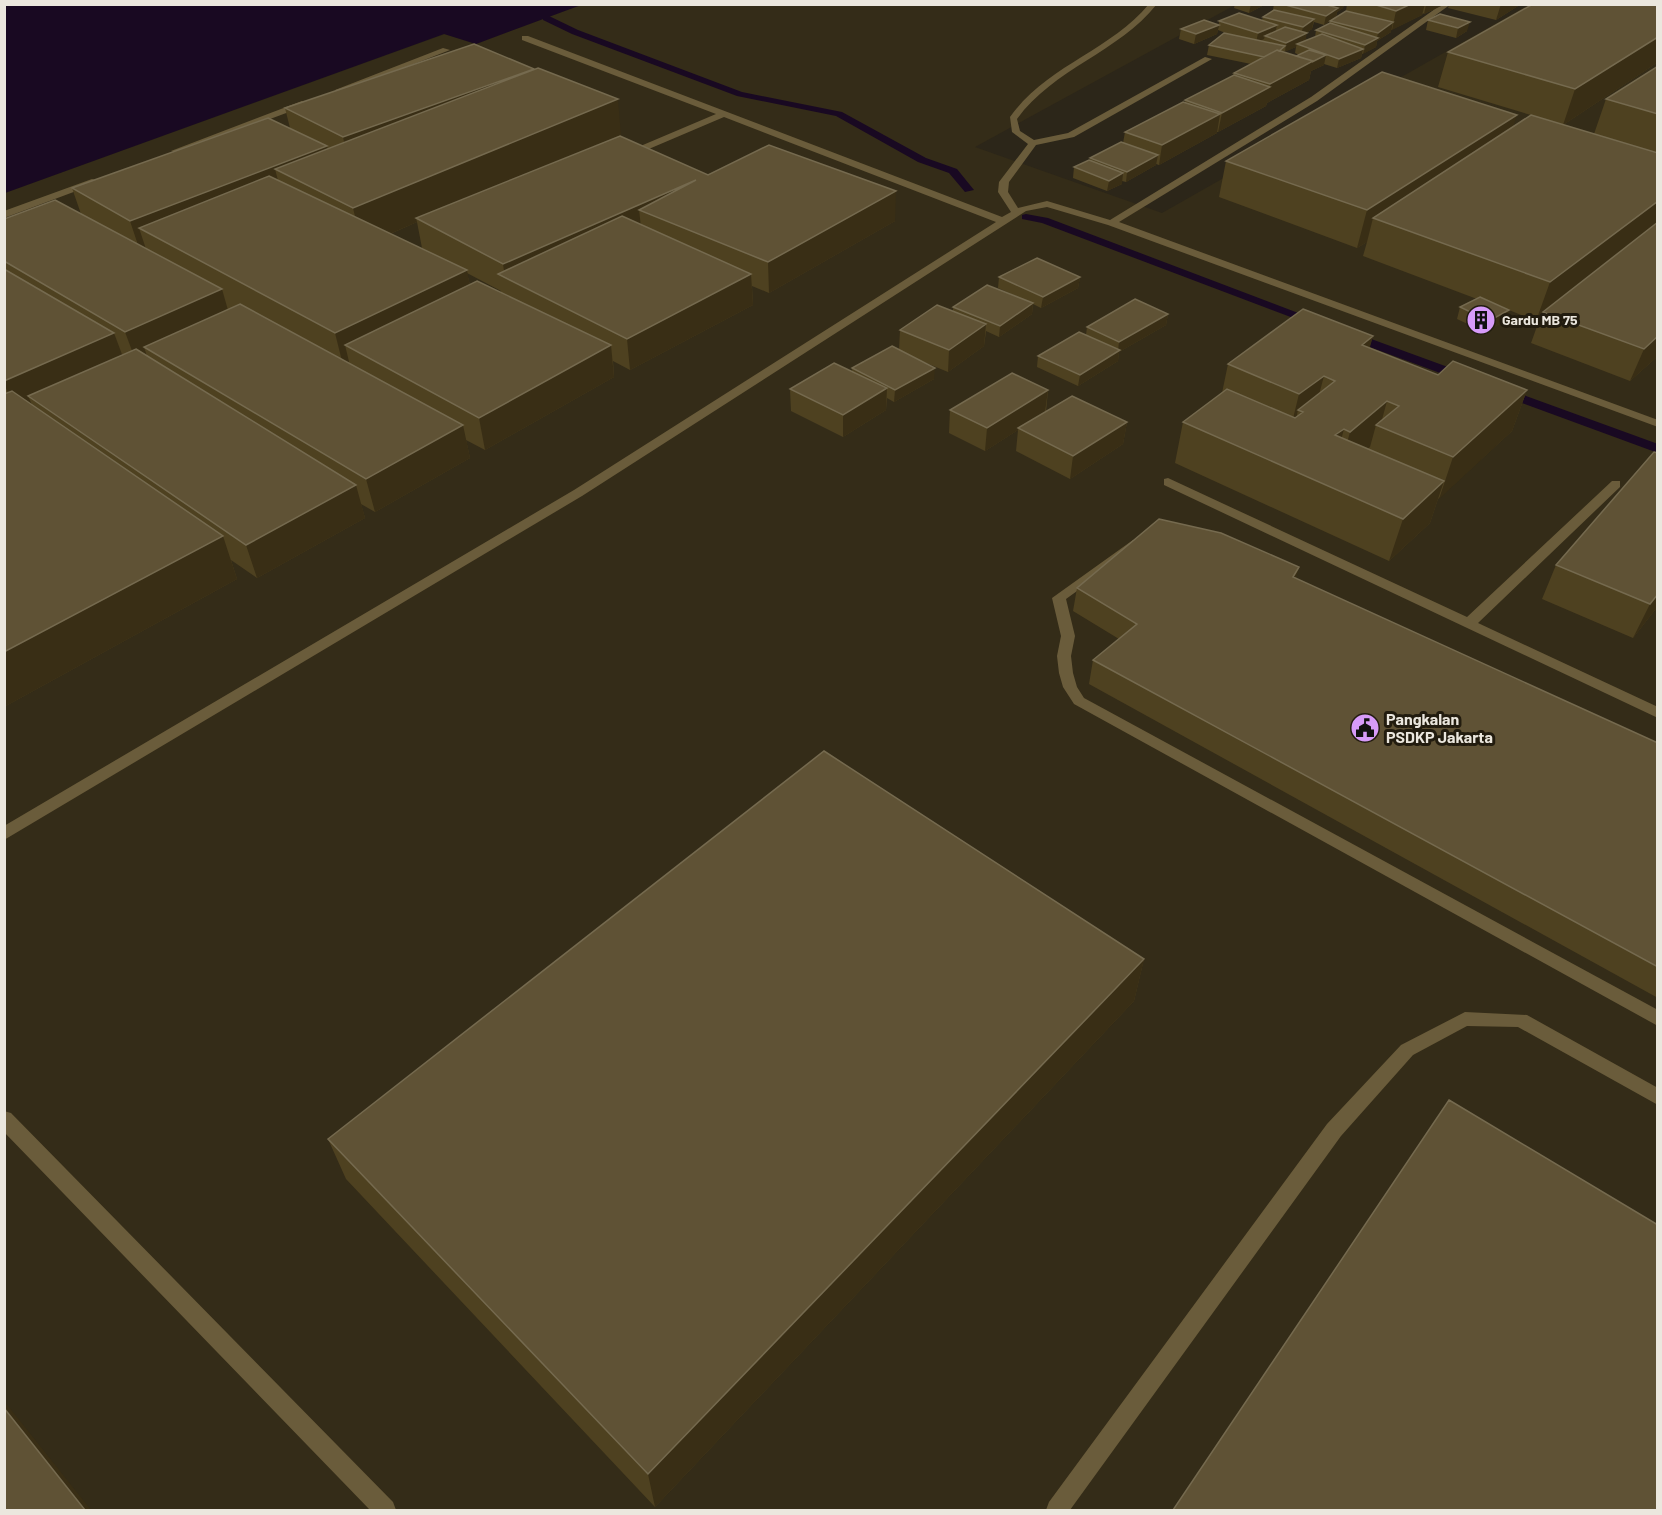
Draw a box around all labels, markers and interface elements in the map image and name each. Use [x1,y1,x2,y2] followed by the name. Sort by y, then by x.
[1465,304,1497,336] building icon: Gardu MB 75
[1502,311,1578,328] place label: Gardu MB 75
[1386,709,1493,746] place label: Pangkalan PSDKP Jakarta
[1349,712,1381,744] public building icon: Pangkalan PSDKP Jakarta

